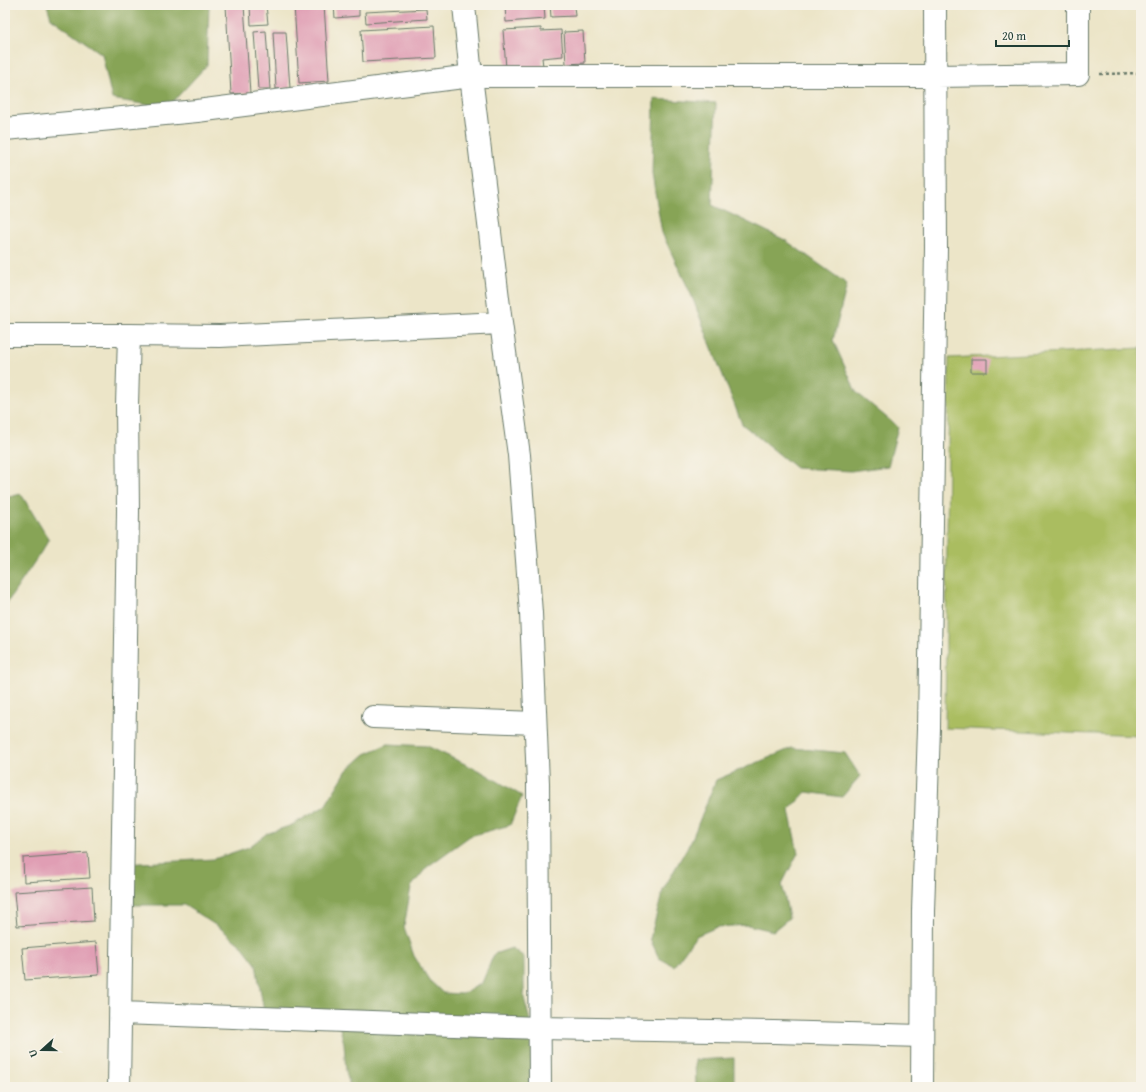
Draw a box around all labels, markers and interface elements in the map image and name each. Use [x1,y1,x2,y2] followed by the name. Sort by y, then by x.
[996,22,1069,48] scale bar
[1002,27,1026,44] text: 20 m
[22,1030,62,1070] north arrow
[24,1047,41,1060] text: U

